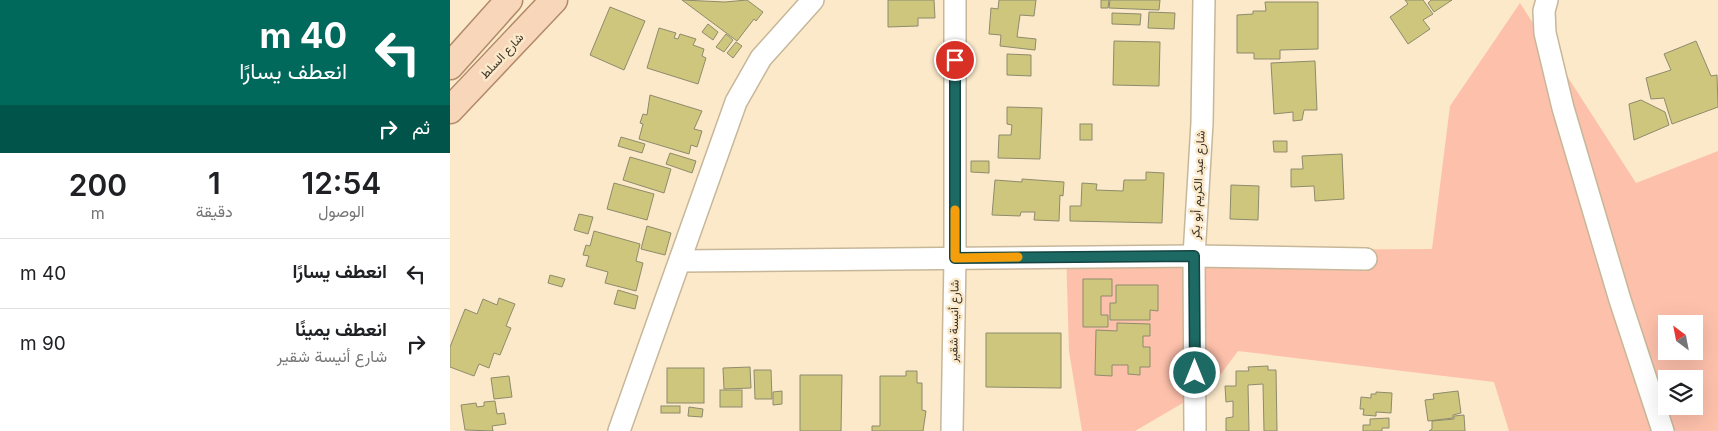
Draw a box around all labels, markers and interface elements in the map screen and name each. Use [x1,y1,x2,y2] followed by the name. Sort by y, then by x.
[259,14,347,56] text: 40 m
[365,20,430,85] icon: left
[477,30,528,83] street label: شارع السلط
[934,39,976,81] pin
[941,46,969,74] icon: arrive
[239,58,347,84] text: انعطف يسارًا
[374,115,402,143] icon: right
[412,116,430,139] text: ثم
[1187,130,1210,241] street label: شارع عبد الكريم أبو بكر
[208,165,221,201] text: 1
[301,165,381,201] text: 12:54
[69,167,127,203] text: 200
[196,201,233,221] text: دقيقة
[318,201,364,221] text: الوصول
[91,203,105,223] text: m
[293,260,387,283] text: انعطف يسارًا
[402,260,430,288] icon: left
[20,262,66,285] text: 40 m
[945,280,964,363] street label: شارع أنيسة شقير
[1658,315,1702,360] north arrow
[1658,315,1703,415] map controls
[295,318,387,341] text: انعطف يمينًا
[402,330,430,358] icon: right
[20,332,66,355] text: 90 m
[277,346,387,366] text: شارع أنيسة شقير
[1168,346,1220,398] position arrow
[1658,370,1703,415] button: layers

